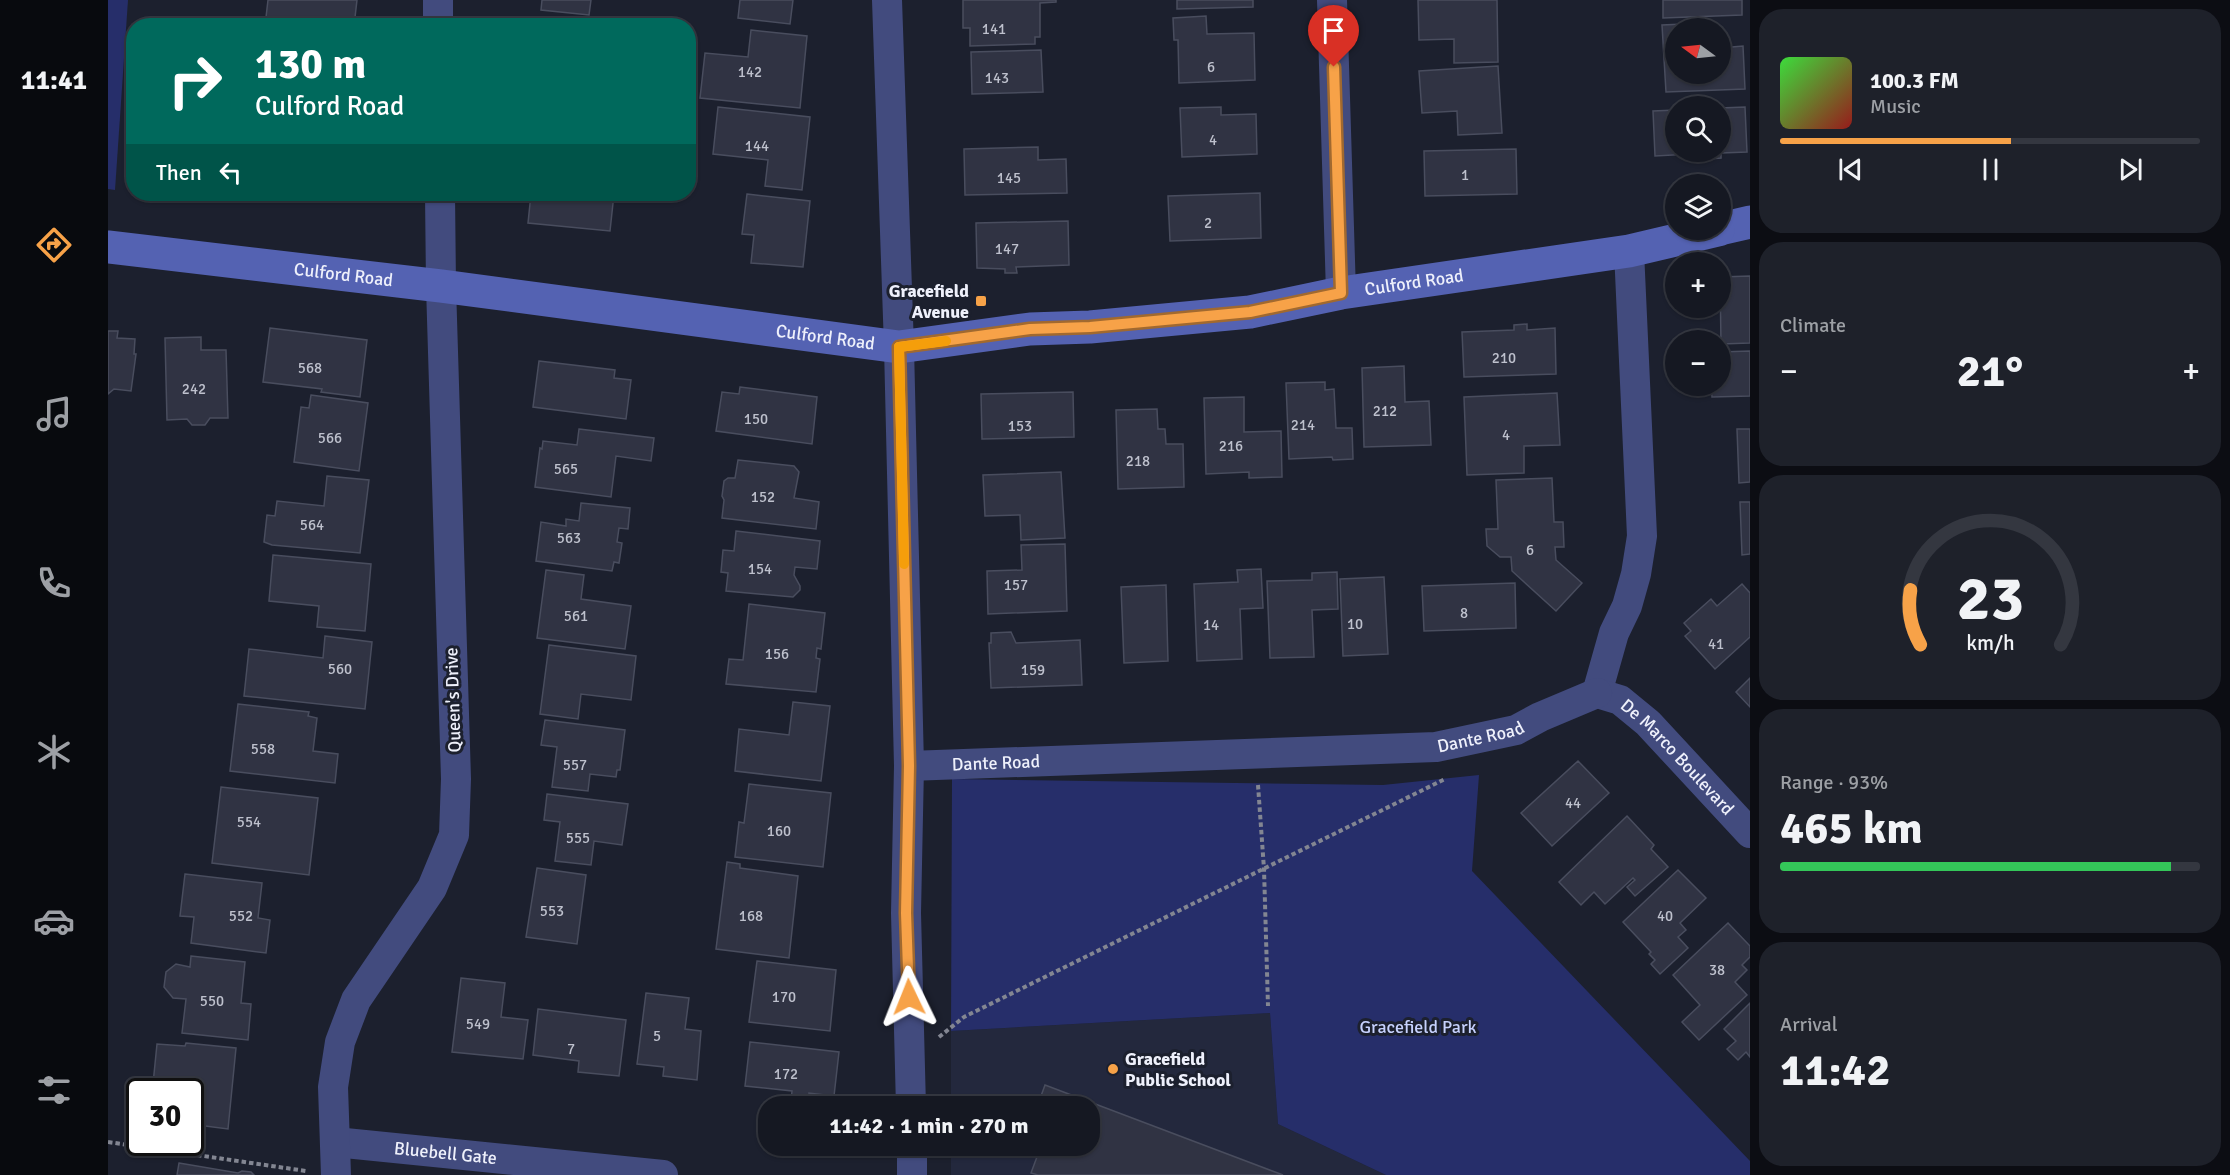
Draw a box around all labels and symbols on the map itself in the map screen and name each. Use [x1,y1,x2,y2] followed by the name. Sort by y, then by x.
[1308,5,1359,67] pin
[1665,18,1731,84] north arrow
[982,20,1006,38] house number: 141
[1207,58,1215,76] house number: 6
[738,63,762,81] house number: 142
[985,69,1009,87] house number: 143
[1209,131,1217,149] house number: 4
[745,137,769,155] house number: 144
[1461,166,1469,184] house number: 1
[997,169,1021,187] house number: 145
[1204,214,1212,232] house number: 2
[995,240,1019,258] house number: 147
[293,258,394,291] street label: Culford Road
[1363,264,1465,300] street label: Culford Road
[889,280,969,323] place label: Gracefield Avenue
[974,294,988,308] marker: Gracefield Avenue
[775,320,876,355] street label: Culford Road
[1492,349,1516,367] house number: 210
[298,359,322,377] house number: 568
[182,380,206,398] house number: 242
[1373,402,1397,420] house number: 212
[744,410,768,428] house number: 150
[1291,416,1315,434] house number: 214
[1008,417,1032,435] house number: 153
[1502,426,1510,444] house number: 4
[318,429,342,447] house number: 566
[1219,437,1243,455] house number: 216
[1126,452,1150,470] house number: 218
[554,460,578,478] house number: 565
[751,488,775,506] house number: 152
[300,516,324,534] house number: 564
[557,529,581,547] house number: 563
[1526,541,1534,559] house number: 6
[748,560,772,578] house number: 154
[1004,576,1028,594] house number: 157
[1460,604,1468,622] house number: 8
[564,607,588,625] house number: 561
[1347,615,1363,633] house number: 10
[1203,616,1219,634] house number: 14
[1708,635,1724,653] house number: 41
[765,645,789,663] house number: 156
[440,647,466,753] street label: Queen's Drive
[328,660,352,678] house number: 560
[1021,661,1045,679] house number: 159
[1616,694,1739,820] street label: De Marco Boulevard
[1435,717,1528,757] street label: Dante Road
[251,740,275,758] house number: 558
[951,750,1040,775] street label: Dante Road
[563,756,587,774] house number: 557
[1565,794,1581,812] house number: 44
[237,813,261,831] house number: 554
[767,822,791,840] house number: 160
[566,829,590,847] house number: 555
[540,902,564,920] house number: 553
[229,907,253,925] house number: 552
[739,907,763,925] house number: 168
[1657,907,1673,925] house number: 40
[1709,961,1725,979] house number: 38
[877,965,941,1029] position arrow
[772,988,796,1006] house number: 170
[200,992,224,1010] house number: 550
[466,1015,490,1033] house number: 549
[1359,1016,1477,1038] park label: Gracefield Park
[653,1027,661,1045] house number: 5
[567,1040,575,1058] house number: 7
[1125,1048,1231,1091] place label: Gracefield Public School
[1106,1062,1120,1076] marker: Gracefield Public School
[774,1065,798,1083] house number: 172
[126,1078,204,1156] speed limit sign: 30
[393,1137,498,1169] street label: Bluebell Gate

